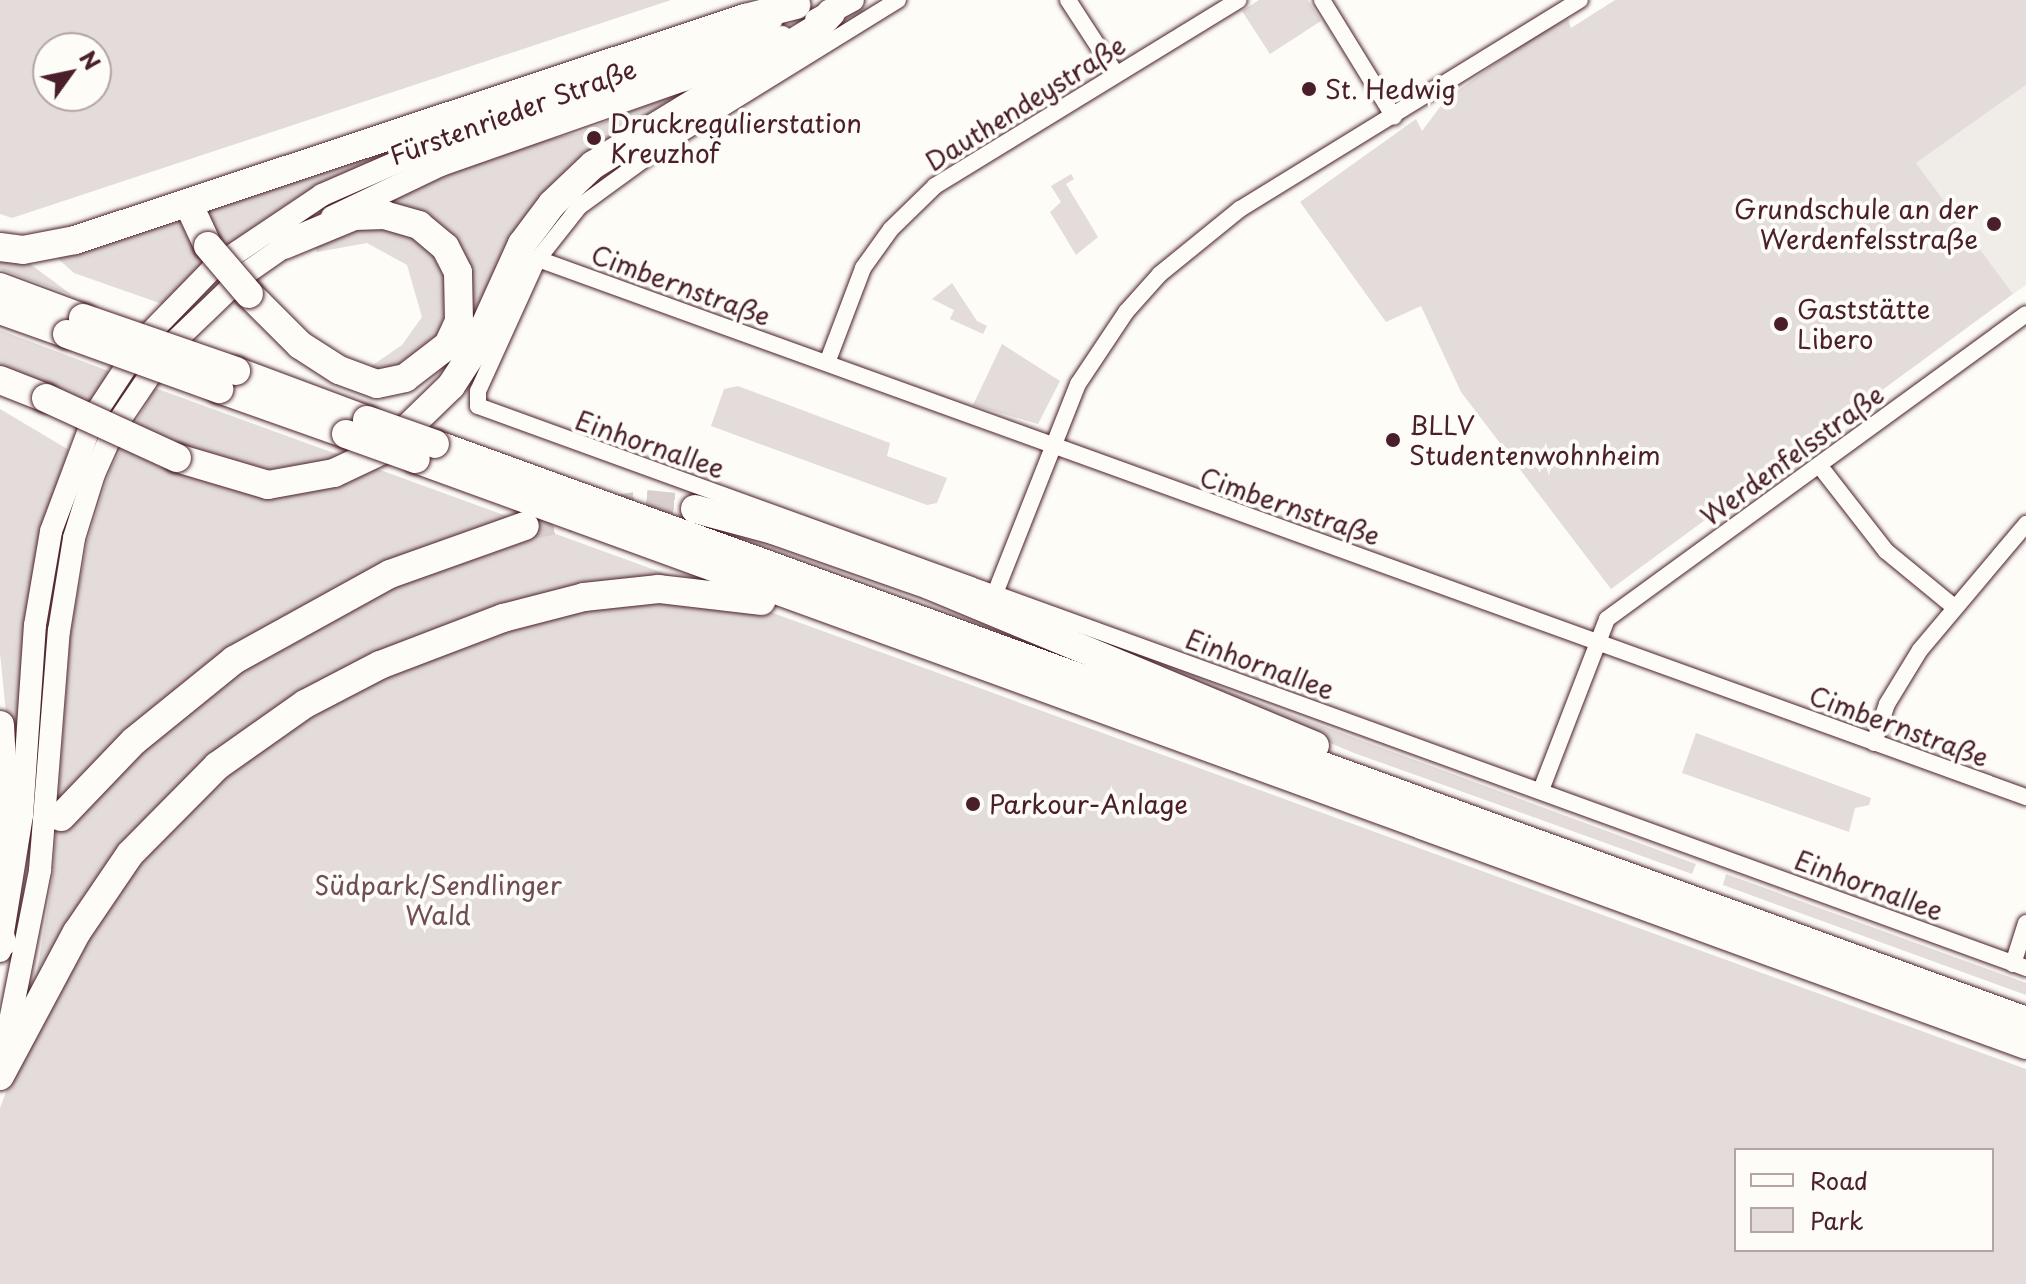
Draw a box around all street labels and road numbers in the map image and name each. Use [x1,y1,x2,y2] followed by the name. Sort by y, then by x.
[919,29,1131,177] street label: Dauthendeystraße
[385,53,641,171] street label: Fürstenrieder Straße
[587,238,775,332] street label: Cimbernstraße
[1695,378,1889,532] street label: Werdenfelsstraße
[571,404,729,484] street label: Einhornallee
[1196,461,1384,551] street label: Cimbernstraße
[1182,623,1338,705] street label: Einhornallee
[1805,679,1993,773] street label: Cimbernstraße
[1791,844,1947,926] street label: Einhornallee

